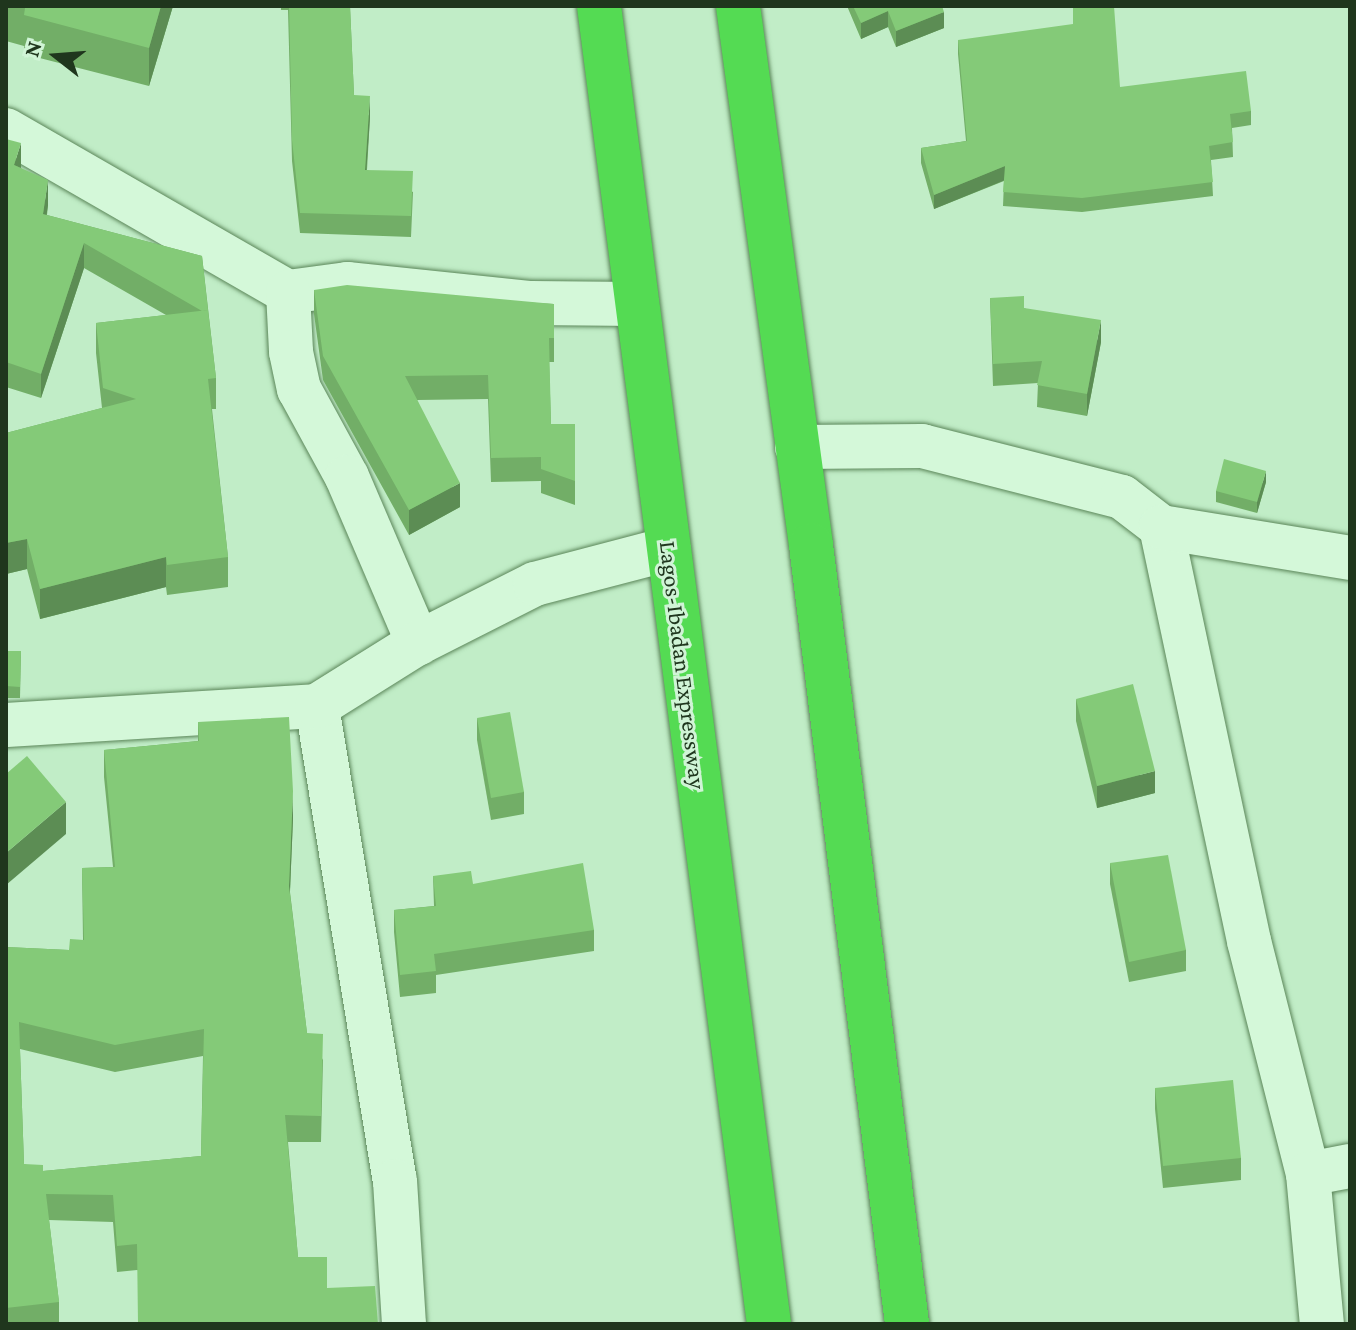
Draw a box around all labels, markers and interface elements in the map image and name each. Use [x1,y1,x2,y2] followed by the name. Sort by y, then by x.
[16,16,96,96] north arrow
[18,38,47,60] text: N
[653,539,713,791] street label: Lagos-Ibadan Expressway

